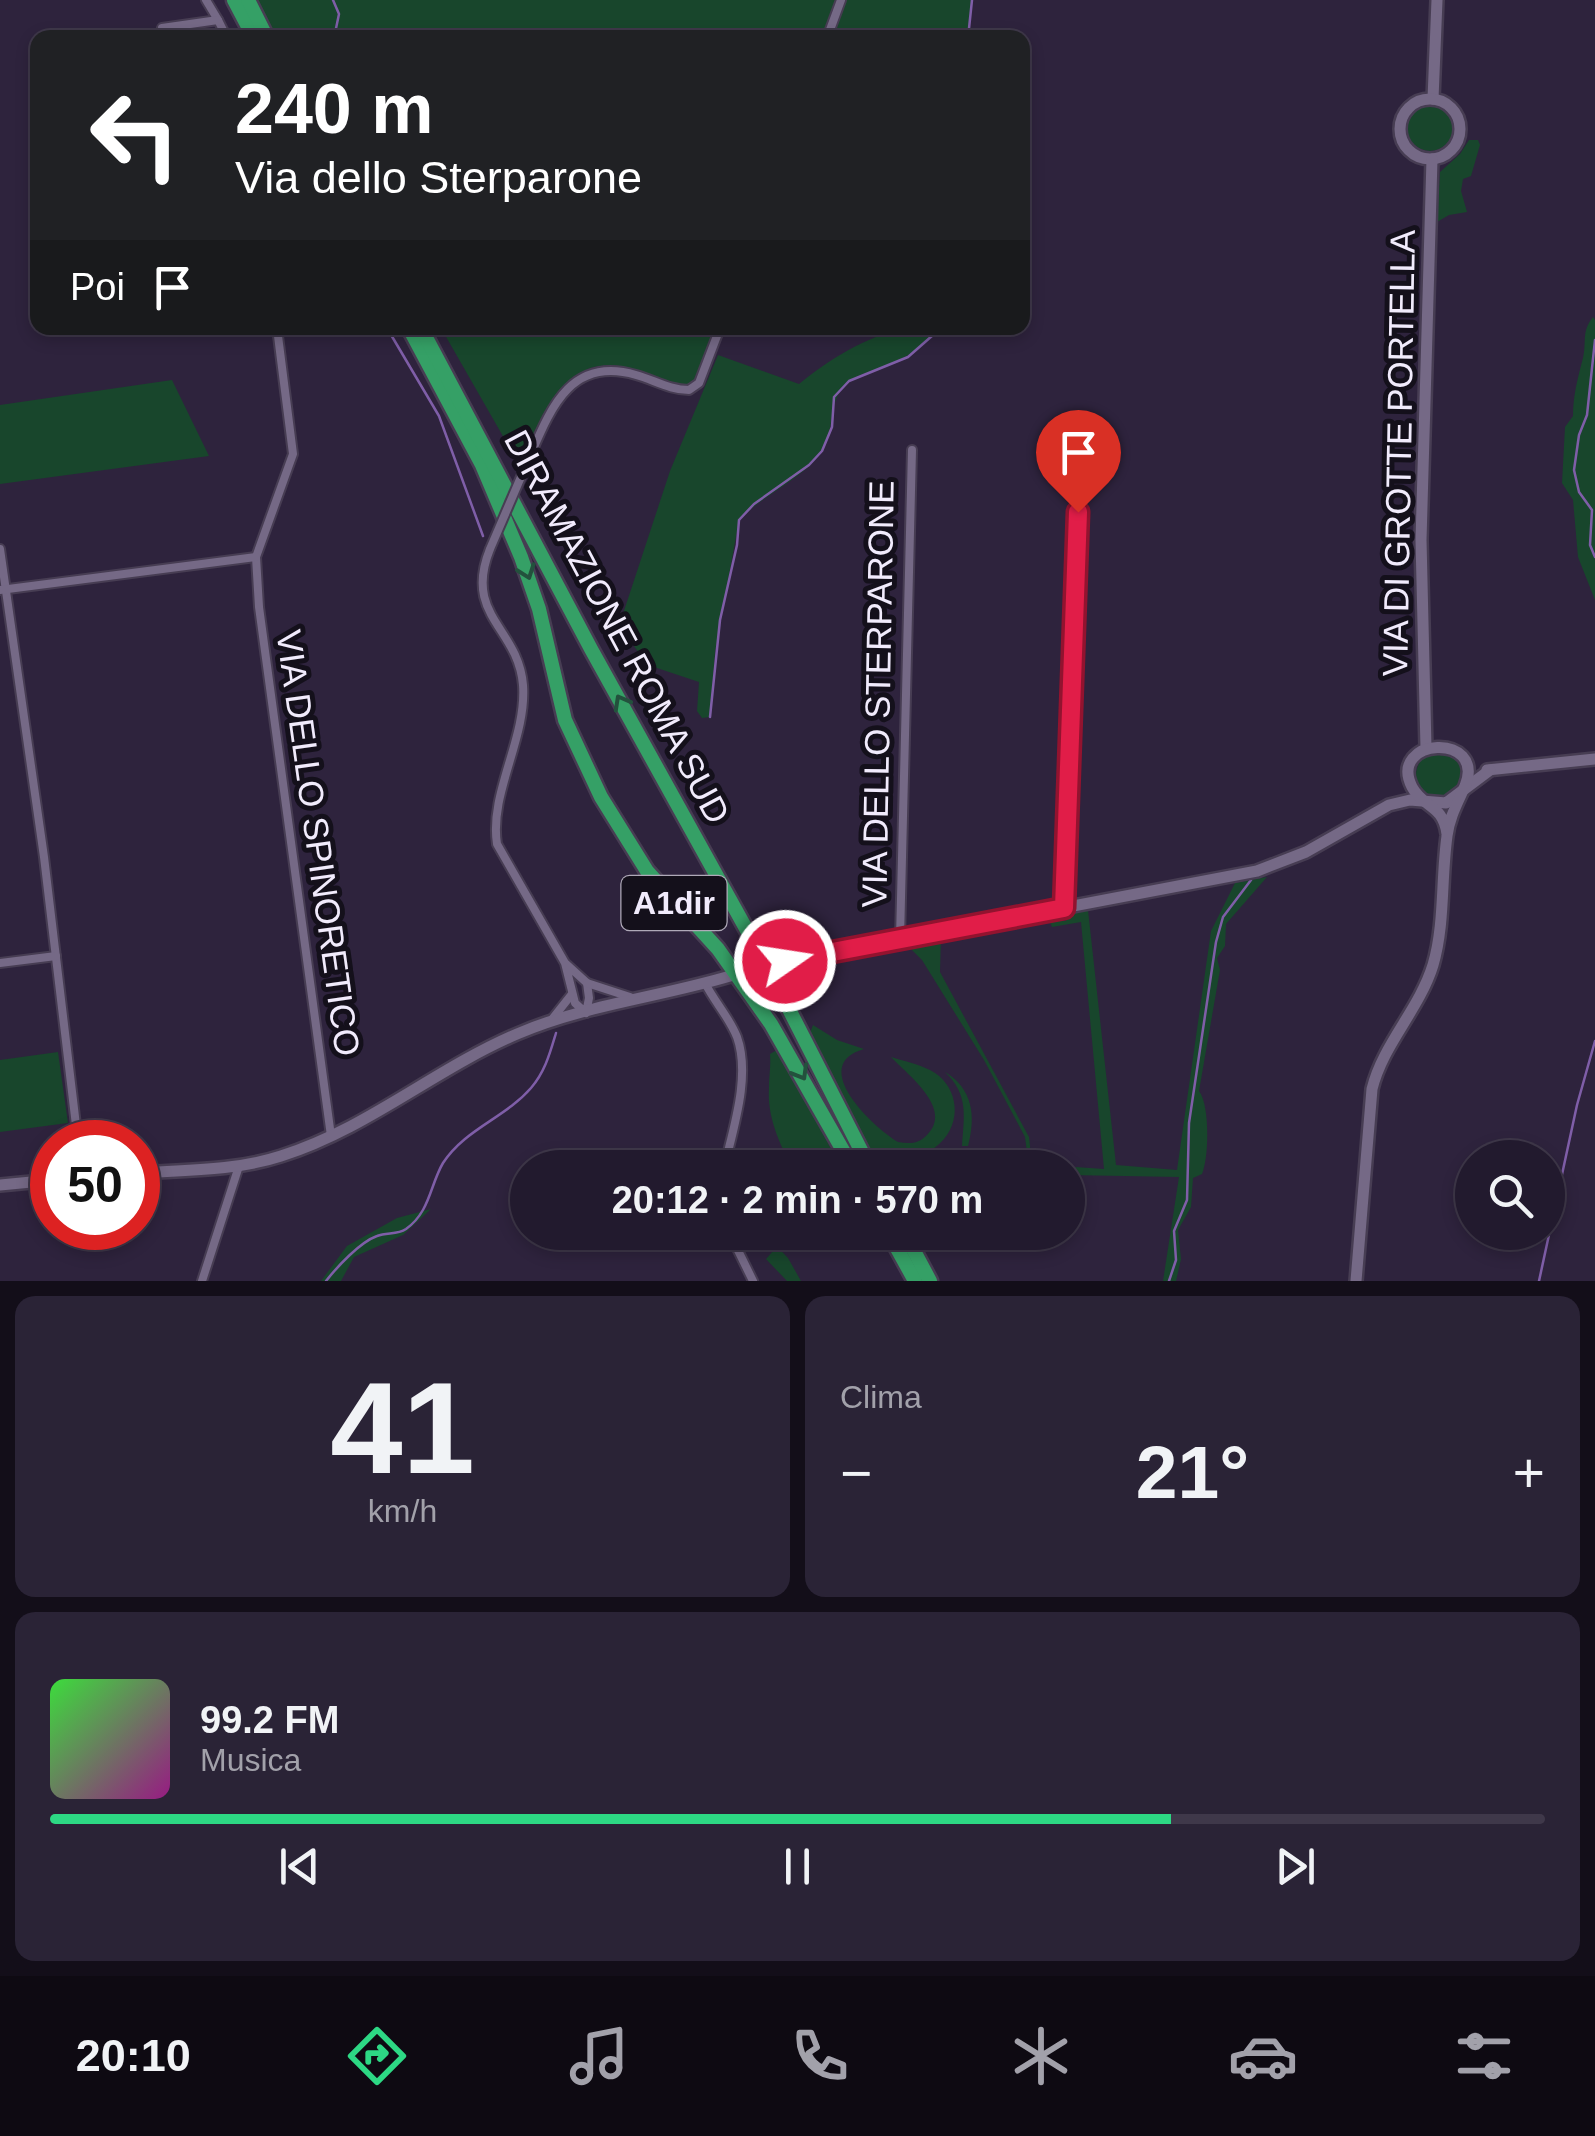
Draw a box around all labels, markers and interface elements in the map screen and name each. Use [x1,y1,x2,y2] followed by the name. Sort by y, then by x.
[70,70,200,200] icon: left
[235,70,433,148] text: 240 m
[235,152,642,203] text: Via dello Sterparone
[1375,229,1422,677] street label: VIA DI GROTTE PORTELLA
[145,260,200,315] icon: arrive
[70,266,125,308] text: Poi
[1036,410,1121,513] pin
[497,424,738,830] street label: DIRAMAZIONE ROMA SUD
[1051,425,1106,480] icon: arrive
[854,480,901,908] street label: VIA DELLO STERPARONE
[515,562,536,579] one-way arrow
[269,627,368,1058] street label: VIA DELLO SPINORETICO
[614,695,633,713] one-way arrow
[622,876,726,930] road number: A1dir
[733,909,837,1013] position arrow
[789,1062,809,1080] one-way arrow
[30,1120,160,1250] speed limit sign: 50
[1455,1140,1565,1250] map controls
[1455,1140,1565,1250] button: search
[612,1179,983,1221] text: 20:12 · 2 min · 570 m
[330,1355,475,1501] text: 41
[840,1379,922,1415] text: Clima
[1136,1430,1249,1514] text: 21°
[840,1442,872,1504] text: −
[1513,1442,1545,1504] text: +
[368,1493,437,1529] text: km/h
[200,1699,339,1741] text: 99.2 FM
[200,1742,301,1778] text: Musica
[272,1839,327,1894] icon: previous
[770,1839,825,1894] icon: pause
[1268,1839,1323,1894] icon: next
[342,2021,412,2091] icon: directions
[564,2021,634,2091] icon: music
[785,2021,855,2091] icon: phone
[1006,2021,1076,2091] icon: climate
[1228,2021,1298,2091] icon: car
[1449,2021,1519,2091] icon: filters
[76,2030,191,2081] text: 20:10

